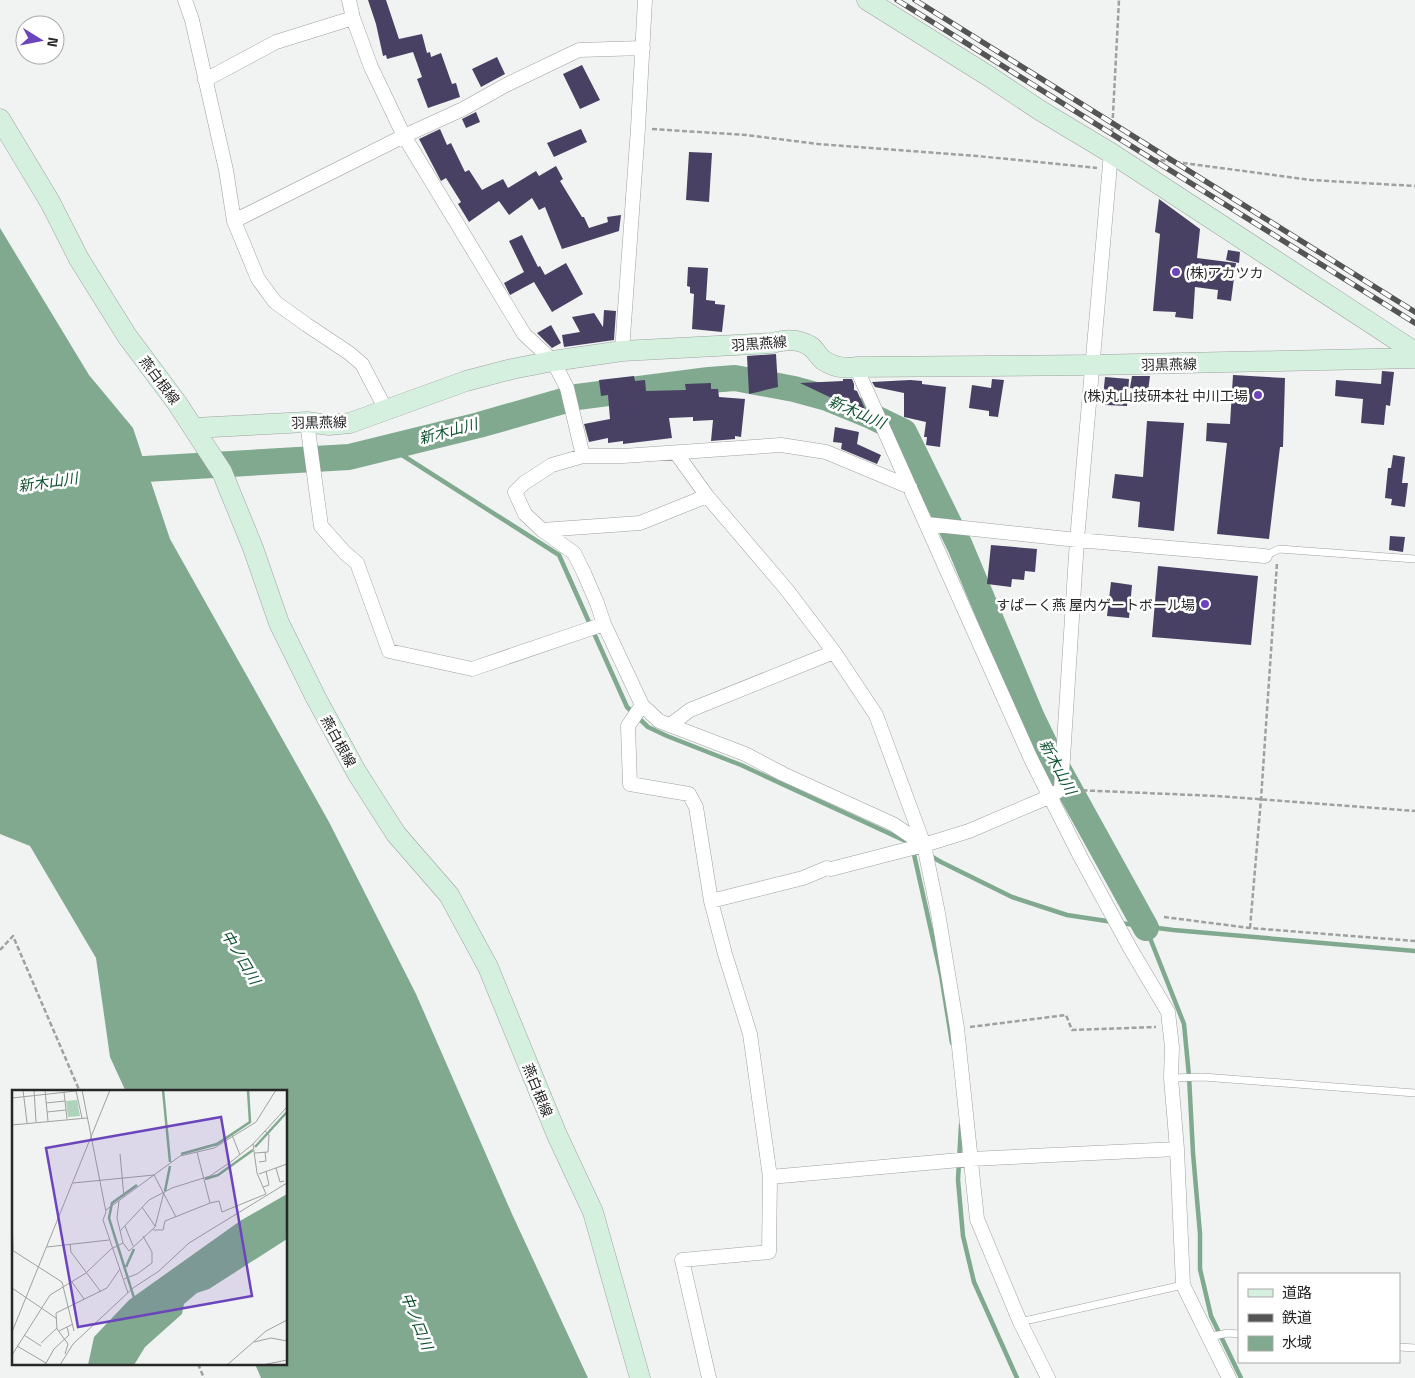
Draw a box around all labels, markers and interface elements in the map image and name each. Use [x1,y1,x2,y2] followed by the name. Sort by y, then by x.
[15,15,65,65] north arrow
[42,36,64,49] text: N
[1186,262,1263,283] place label: (株)アカツカ
[1170,266,1182,278] marker: (株)アカツカ
[730,331,788,355] street label: 羽黒燕線
[135,351,185,409] street label: 燕白根線
[1141,353,1197,375] street label: 羽黒燕線
[1084,385,1248,406] place label: (株)丸山技研本社 中川工場
[1252,389,1264,401] marker: (株)丸山技研本社 中川工場
[825,390,891,435] water label: 新木山川
[291,411,347,433] street label: 羽黒燕線
[416,412,482,450] water label: 新木山川
[17,466,81,498] water label: 新木山川
[996,594,1195,615] place label: すぱーく燕 屋内ゲートボール場
[1199,598,1211,610] marker: すぱーく燕 屋内ゲートボール場
[316,711,362,771] street label: 燕白根線
[1034,735,1083,801] water label: 新木山川
[216,925,267,990] water label: 中ノ口川
[518,1060,558,1120] street label: 燕白根線
[12,1090,288,1366] inset map
[1238,1273,1400,1363] legend
[1282,1281,1312,1304] text: 道路
[395,1289,440,1355] water label: 中ノ口川
[1282,1306,1312,1329] text: 鉄道
[1282,1331,1312,1354] text: 水域

